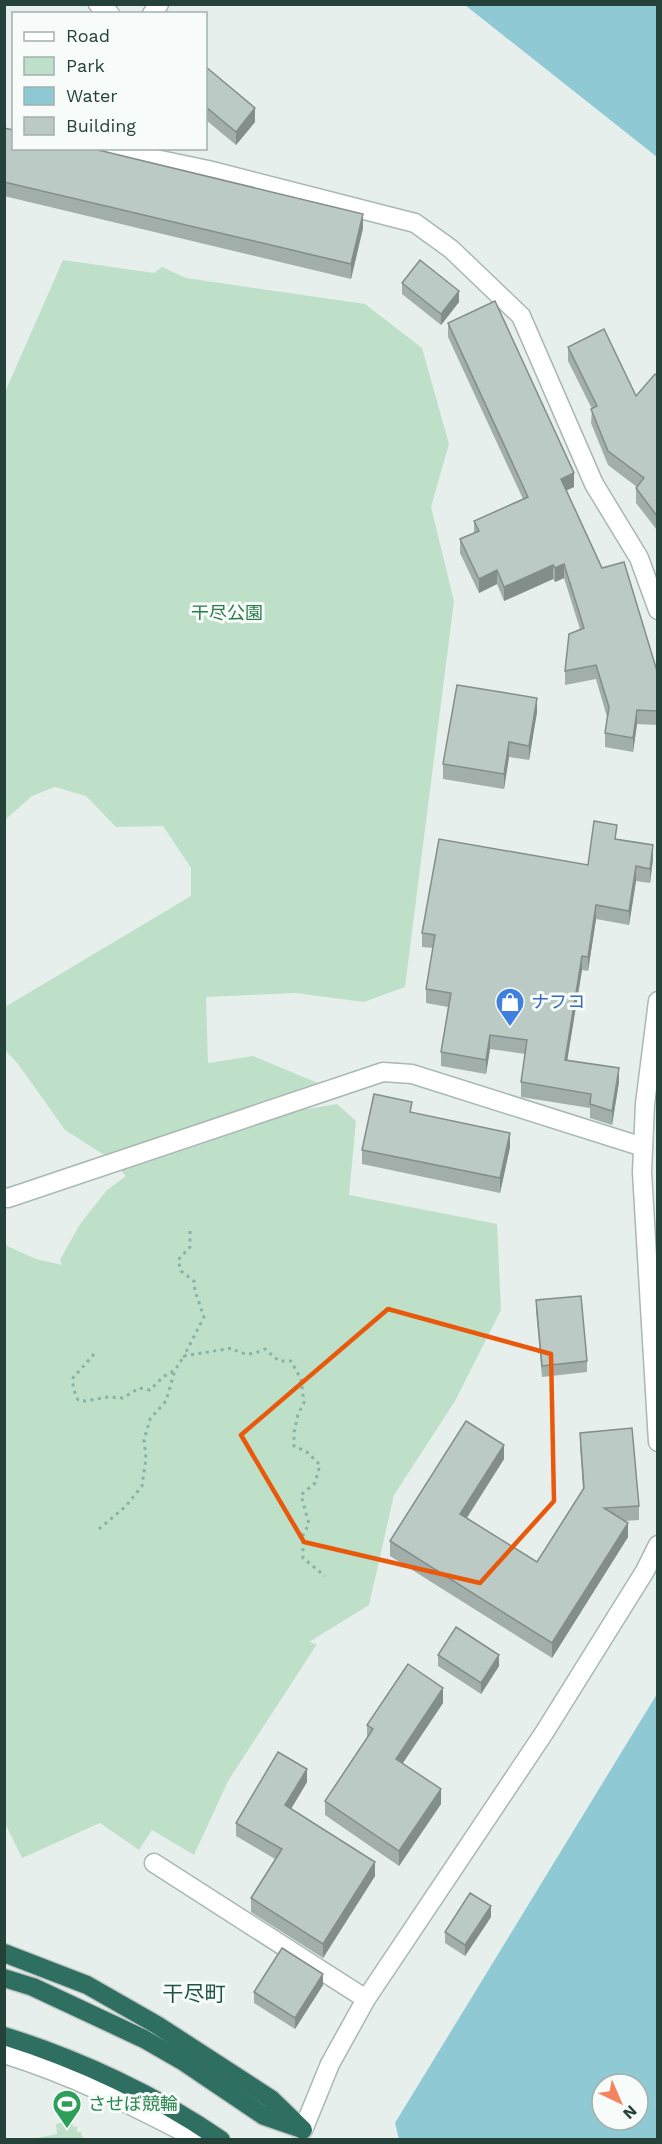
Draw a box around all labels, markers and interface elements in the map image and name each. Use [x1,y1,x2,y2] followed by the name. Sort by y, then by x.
[12,12,207,150] legend
[66,25,110,46] text: Road
[66,55,105,76] text: Park
[66,85,118,106] text: Water
[66,115,136,136] text: Building
[191,602,263,623] park label: 干尽公園
[494,986,526,1028] shop icon: ナフコ
[531,991,585,1012] place label: ナフコ
[163,1981,226,2006] district label: 干尽町
[590,2072,650,2132] north arrow
[51,2088,83,2130] sports icon: させぼ競輪
[88,2093,178,2114] place label: させぼ競輪
[619,2101,641,2123] text: N

